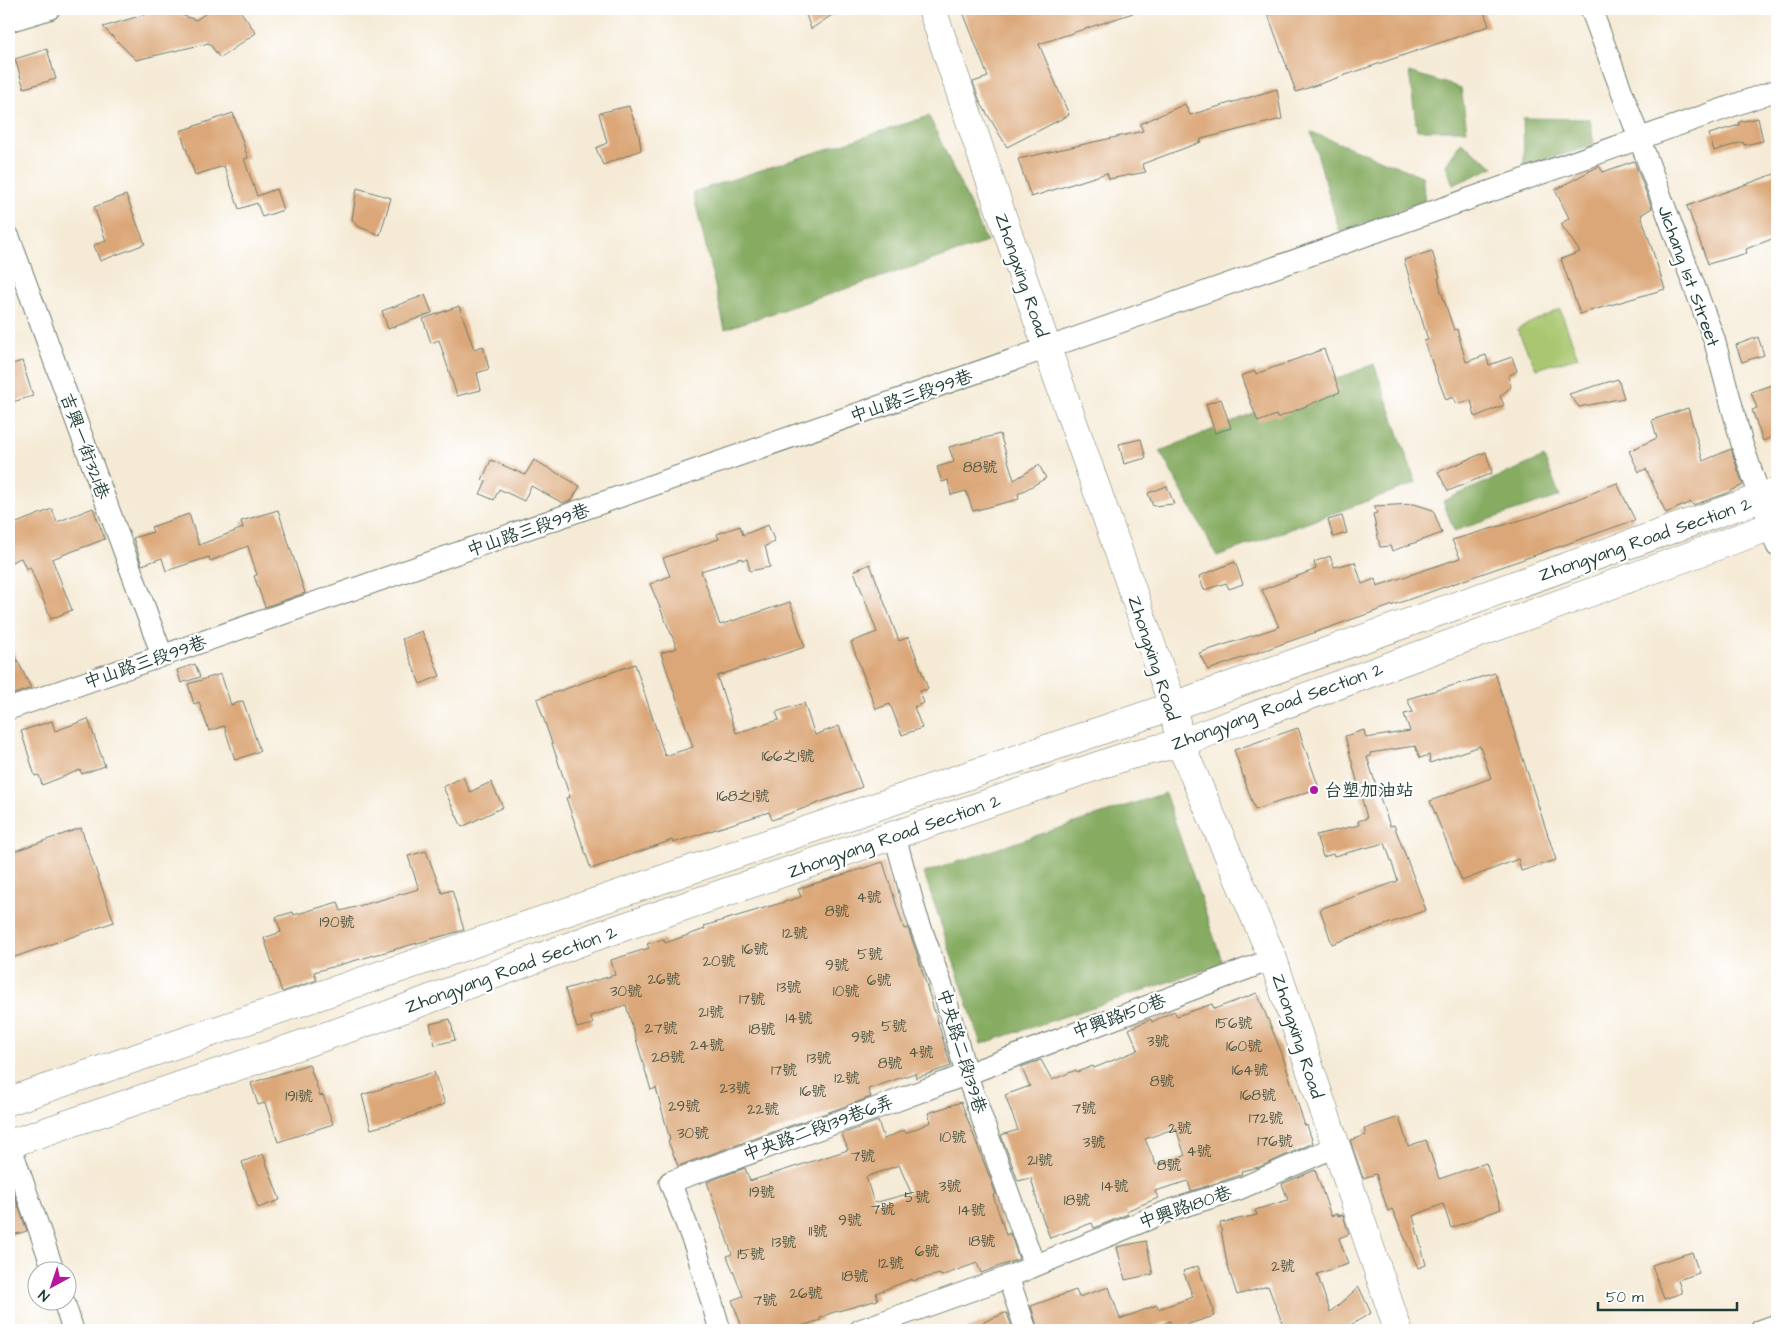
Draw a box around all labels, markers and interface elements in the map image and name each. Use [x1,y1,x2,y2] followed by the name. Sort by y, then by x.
[1650,202,1726,351] street label: Jichang 1st Street
[988,210,1054,341] street label: Zhongxing Road
[846,364,976,429] street label: 中山路三段99巷
[54,389,115,503] street label: 吉興一街321巷
[963,457,997,478] house number: 88號
[1535,491,1756,589] street label: Zhongyang Road Section 2
[463,498,593,563] street label: 中山路三段99巷
[1121,593,1185,724] street label: Zhongxing Road
[80,630,210,695] street label: 中山路三段99巷
[1168,656,1388,757] street label: Zhongyang Road Section 2
[762,746,814,767] house number: 166之1號
[1324,778,1414,803] place label: 台塑加油站
[1308,784,1320,796] marker: 台塑加油站
[717,786,769,807] house number: 168之1號
[784,788,1005,886] street label: Zhongyang Road Section 2
[856,887,882,908] house number: 4號
[825,901,849,922] house number: 8號
[320,912,354,933] house number: 190號
[402,919,622,1020] street label: Zhongyang Road Section 2
[782,923,808,944] house number: 12號
[742,939,768,960] house number: 16號
[857,944,883,965] house number: 5號
[702,951,736,972] house number: 20號
[825,955,849,976] house number: 9號
[648,969,681,990] house number: 26號
[867,970,891,991] house number: 6號
[1265,971,1329,1102] street label: Zhongxing Road
[777,977,801,998] house number: 13號
[610,981,642,1002] house number: 30號
[833,981,859,1002] house number: 10號
[931,985,992,1117] street label: 中央路二段139巷
[1069,988,1170,1045] street label: 中興路150巷
[739,989,765,1010] house number: 17號
[698,1002,724,1023] house number: 21號
[785,1008,813,1029] house number: 14號
[1216,1013,1252,1034] house number: 156號
[881,1016,907,1037] house number: 5號
[645,1018,677,1039] house number: 27號
[749,1019,775,1040] house number: 18號
[851,1027,875,1048] house number: 9號
[1147,1031,1169,1052] house number: 3號
[690,1035,724,1056] house number: 24號
[1226,1036,1262,1057] house number: 160號
[908,1042,934,1063] house number: 4號
[651,1047,685,1068] house number: 28號
[807,1048,831,1069] house number: 13號
[878,1053,902,1074] house number: 8號
[771,1060,797,1081] house number: 17號
[1232,1060,1268,1081] house number: 164號
[834,1068,860,1089] house number: 12號
[1150,1071,1174,1092] house number: 8號
[719,1078,751,1099] house number: 23號
[800,1081,826,1102] house number: 16號
[1240,1085,1276,1106] house number: 168號
[285,1086,313,1107] house number: 191號
[739,1090,897,1167] street label: 中央路二段139巷6弄
[668,1096,700,1117] house number: 29號
[1072,1098,1096,1119] house number: 7號
[747,1099,779,1120] house number: 22號
[1249,1108,1283,1129] house number: 172號
[1168,1118,1192,1139] house number: 2號
[677,1123,709,1144] house number: 30號
[940,1127,966,1148] house number: 10號
[1257,1131,1293,1152] house number: 176號
[1083,1132,1105,1153] house number: 3號
[1186,1141,1212,1162] house number: 4號
[851,1146,875,1167] house number: 7號
[1027,1150,1053,1171] house number: 21號
[1157,1155,1181,1176] house number: 8號
[939,1176,961,1197] house number: 3號
[1101,1176,1129,1197] house number: 14號
[1135,1180,1235,1235] street label: 中興路180巷
[749,1182,775,1203] house number: 19號
[904,1187,930,1208] house number: 5號
[1064,1190,1090,1211] house number: 18號
[871,1199,895,1220] house number: 7號
[958,1200,986,1221] house number: 14號
[838,1210,862,1231] house number: 9號
[809,1221,827,1242] house number: 11號
[969,1231,995,1252] house number: 18號
[772,1232,796,1253] house number: 13號
[915,1241,939,1262] house number: 6號
[737,1244,765,1265] house number: 15號
[878,1253,904,1274] house number: 12號
[1271,1256,1295,1277] house number: 2號
[28,1262,78,1312] north arrow
[842,1266,868,1287] house number: 18號
[1598,1279,1737,1311] scale bar
[790,1283,823,1304] house number: 26號
[34,1285,54,1306] text: N
[1606,1287,1644,1308] text: 50 m
[753,1290,777,1311] house number: 7號

